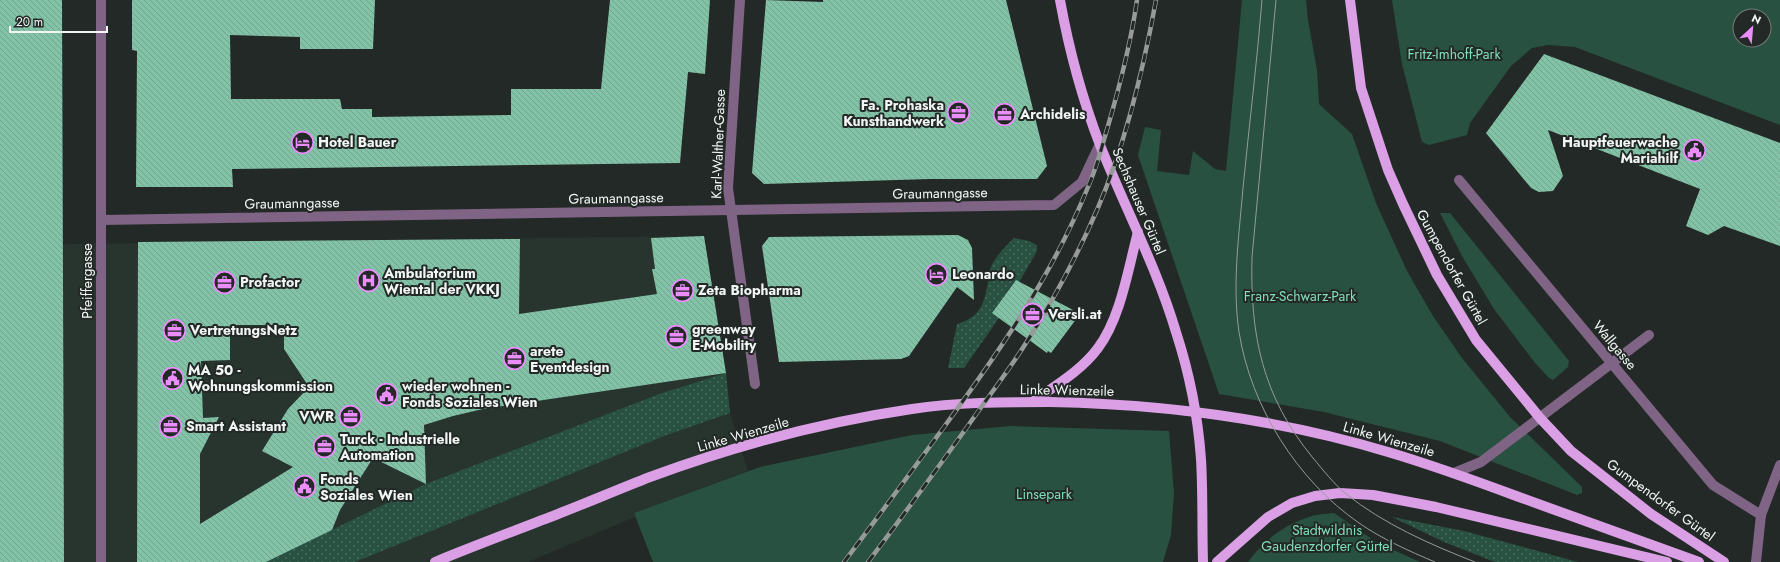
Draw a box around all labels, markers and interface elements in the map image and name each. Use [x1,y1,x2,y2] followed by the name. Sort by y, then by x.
[10,8,107,34] scale bar
[1732,8,1772,48] north arrow
[1749,10,1764,28] text: N
[16,13,43,31] text: 20 m
[1407,44,1501,64] park label: Fritz-Imhoff-Park
[706,89,730,199] street label: Karl-Walther-Gasse
[843,95,944,131] place label: Fa. Prohaska Kunsthandwerk
[946,100,972,126] office icon: Fa. Prohaska Kunsthandwerk
[991,101,1017,127] office icon: Archidelis
[1019,104,1086,124] place label: Archidelis
[289,129,315,155] hotel icon: Hotel Bauer
[318,132,397,152] place label: Hotel Bauer
[1562,132,1679,168] place label: Hauptfeuerwache Mariahilf
[1681,137,1707,163] public building icon: Hauptfeuerwache Mariahilf
[1107,144,1171,258] street label: Sechshauser Gürtel
[892,182,988,204] street label: Graumanngasse
[568,187,664,209] street label: Graumanngasse
[244,192,340,214] street label: Graumanngasse
[1412,206,1492,328] street label: Gumpendorfer Gürtel
[77,243,97,319] street label: Pfeiffergasse
[924,261,950,287] hotel icon: Leonardo
[383,263,500,299] place label: Ambulatorium Wiental der VKKJ
[952,264,1014,284] place label: Leonardo
[356,268,382,294] hospital icon: Ambulatorium Wiental der VKKJ
[211,269,237,295] office icon: Profactor
[240,272,300,292] place label: Profactor
[669,277,695,303] office icon: Zeta Biopharma
[698,280,801,300] place label: Zeta Biopharma
[1244,286,1357,306] park label: Franz-Schwarz-Park
[1019,301,1045,327] office icon: Versli.at
[1047,304,1102,324] place label: Versli.at
[1588,316,1642,374] street label: Wallgasse
[161,317,187,343] office icon: VertretungsNetz
[692,319,757,355] place label: greenway E-Mobility
[189,320,298,340] place label: VertretungsNetz
[664,324,690,350] office icon: greenway E-Mobility
[530,341,610,377] place label: arete Eventdesign
[501,346,527,372] office icon: arete Eventdesign
[188,360,333,396] place label: MA 50 - Wohnungskommission
[159,365,185,391] public building icon: MA 50 - Wohnungskommission
[401,376,538,412] place label: wieder wohnen - Fonds Soziales Wien
[1020,379,1114,401] street label: Linke Wienzeile
[373,381,399,407] public building icon: wieder wohnen - Fonds Soziales Wien
[337,403,363,429] office icon: VWR
[298,406,334,426] place label: VWR
[695,411,791,457] street label: Linke Wienzeile
[157,413,183,439] office icon: Smart Assistant
[186,416,287,436] place label: Smart Assistant
[1341,416,1437,462] street label: Linke Wienzeile
[339,429,460,465] place label: Turck - Industrielle Automation
[311,434,337,460] office icon: Turck - Industrielle Automation
[1603,454,1719,546] street label: Gumpendorfer Gürtel
[320,469,413,505] place label: Fonds Soziales Wien
[291,474,317,500] public building icon: Fonds Soziales Wien
[1016,484,1073,504] park label: Linsepark
[1261,520,1393,556] park label: Stadtwildnis Gaudenzdorfer Gürtel

